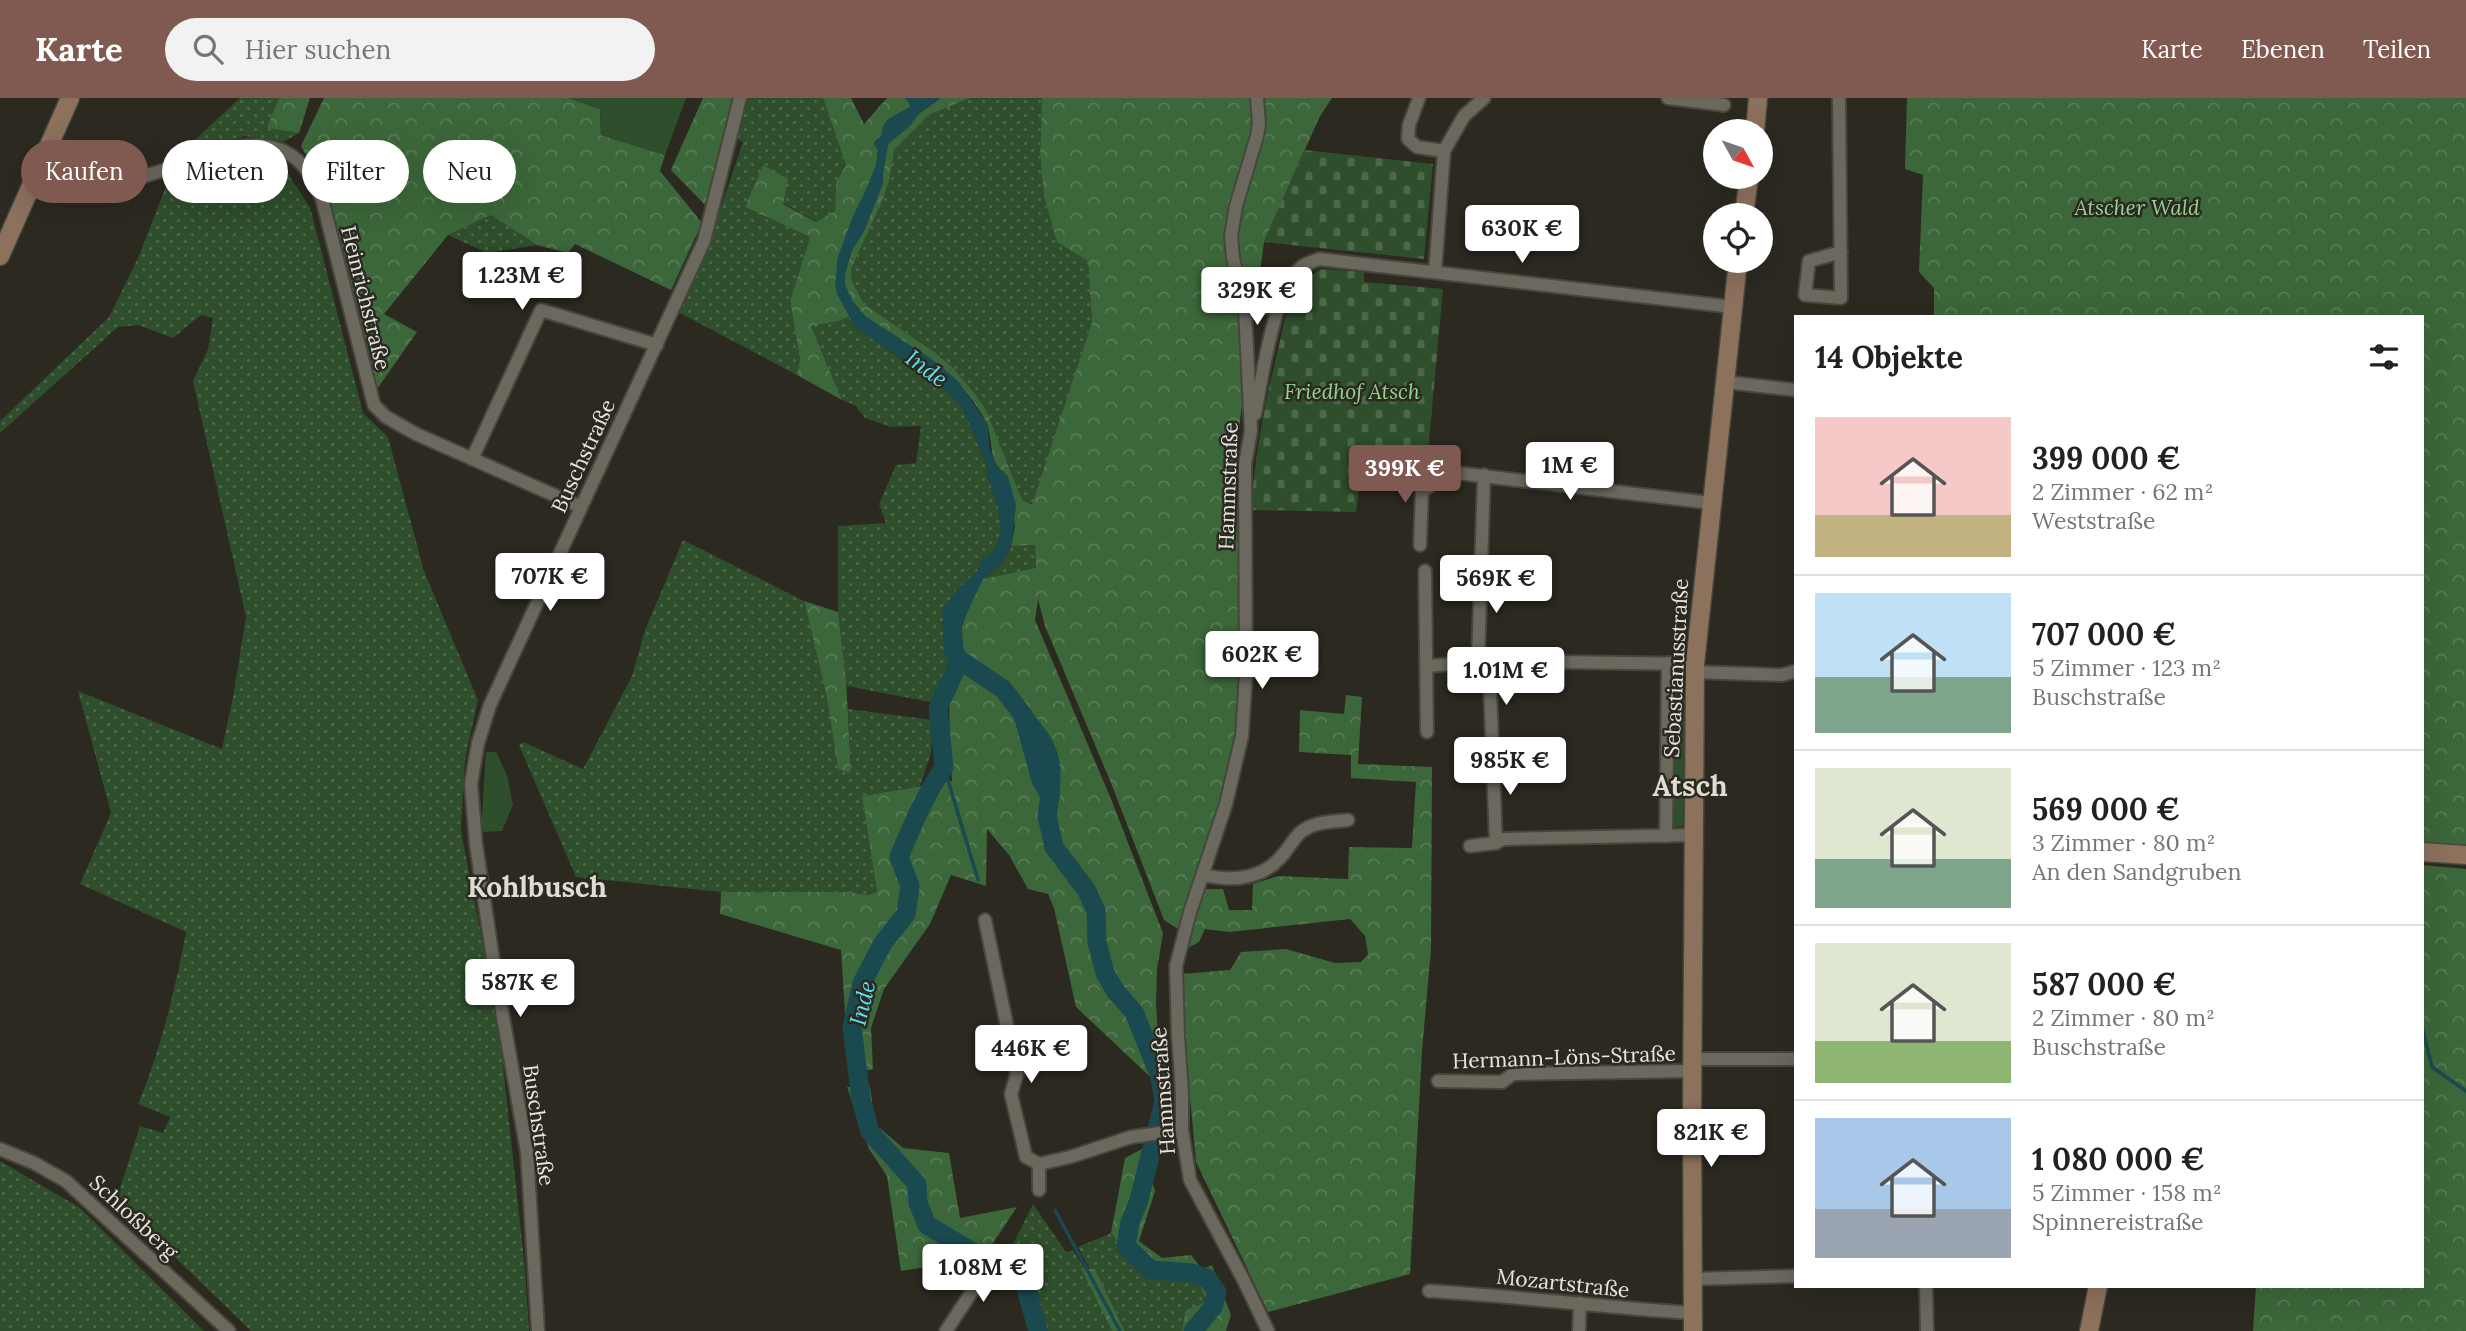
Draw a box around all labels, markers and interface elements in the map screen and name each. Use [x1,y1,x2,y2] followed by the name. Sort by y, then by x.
[165,18,655,81] search box
[35,28,123,70] text: Karte
[189,30,227,68] icon: search
[245,33,391,66] text: Hier suchen
[2141,34,2203,65] text: Karte
[2241,34,2325,65] text: Ebenen
[2363,34,2431,65] text: Teilen
[1703,119,1773,189] north arrow
[1703,119,1773,273] map controls
[21,140,148,203] chip: Kaufen
[162,140,288,203] chip: Mieten
[302,140,409,203] chip: Filter
[423,140,516,203] chip: Neu
[2073,194,2200,221] park label: Atscher Wald
[1703,203,1773,273] button: locate
[1465,206,1579,265] pin: 630K €
[1481,213,1563,242] text: 630K €
[335,223,397,373] street label: Heinrichstraße
[457,252,587,312] pin: 1.23M €
[479,260,565,289] text: 1.23M €
[1200,268,1314,327] pin: 329K €
[1217,275,1297,304] text: 329K €
[1815,338,1963,376] text: 14 Objekte
[2365,338,2403,376] icon: filters
[900,343,954,393] water label: Inde
[1284,378,1420,405] park label: Friedhof Atsch
[545,395,621,517] street label: Buschstraße
[1212,422,1244,550] street label: Hammstraße
[2032,439,2181,477] text: 399 000 €
[1529,442,1611,502] pin: 1M €
[1871,445,1955,529] icon: home
[1348,446,1462,505] pin: 399K €
[1542,450,1598,479] text: 1M €
[1365,453,1445,482] text: 399K €
[2032,477,2213,506] text: 2 Zimmer · 62 m²
[2032,506,2155,535] text: Weststraße
[493,554,607,613] pin: 707K €
[1439,556,1553,615] pin: 569K €
[511,561,589,590] text: 707K €
[1456,563,1536,592] text: 569K €
[1658,578,1694,758] street label: Sebastianusstraße
[2032,615,2177,653] text: 707 000 €
[1871,621,1955,705] icon: home
[1205,632,1319,691] pin: 602K €
[1221,639,1303,668] text: 602K €
[1441,648,1571,707] pin: 1.01M €
[2032,653,2221,682] text: 5 Zimmer · 123 m²
[1463,655,1549,684] text: 1.01M €
[2032,682,2166,711] text: Buschstraße
[1453,738,1567,797] pin: 985K €
[1470,745,1550,774] text: 985K €
[1652,768,1728,804] district label: Atsch
[2032,790,2180,828] text: 569 000 €
[1871,796,1955,880] icon: home
[2032,828,2215,857] text: 3 Zimmer · 80 m²
[2032,857,2241,886] text: An den Sandgruben
[467,869,607,905] district label: Kohlbusch
[463,960,577,1019] pin: 587K €
[2032,965,2177,1003] text: 587 000 €
[481,967,559,996] text: 587K €
[1871,971,1955,1055] icon: home
[842,977,882,1029] water label: Inde
[2032,1003,2215,1032] text: 2 Zimmer · 80 m²
[974,1026,1088,1085] pin: 446K €
[1145,1026,1181,1156] street label: Hammstraße
[2032,1032,2166,1061] text: Buschstraße
[991,1033,1071,1062] text: 446K €
[1452,1040,1676,1074] street label: Hermann-Löns-Straße
[517,1063,561,1187] street label: Buschstraße
[1654,1110,1768,1169] pin: 821K €
[1673,1117,1749,1146] text: 821K €
[2032,1140,2205,1178] text: 1 080 000 €
[1871,1146,1955,1230] icon: home
[84,1169,184,1265] street label: Schloßberg
[2032,1178,2222,1207] text: 5 Zimmer · 158 m²
[2032,1207,2204,1236] text: Spinnereistraße
[918,1244,1048,1304] pin: 1.08M €
[938,1252,1028,1281] text: 1.08M €
[1495,1263,1631,1303] street label: Mozartstraße

